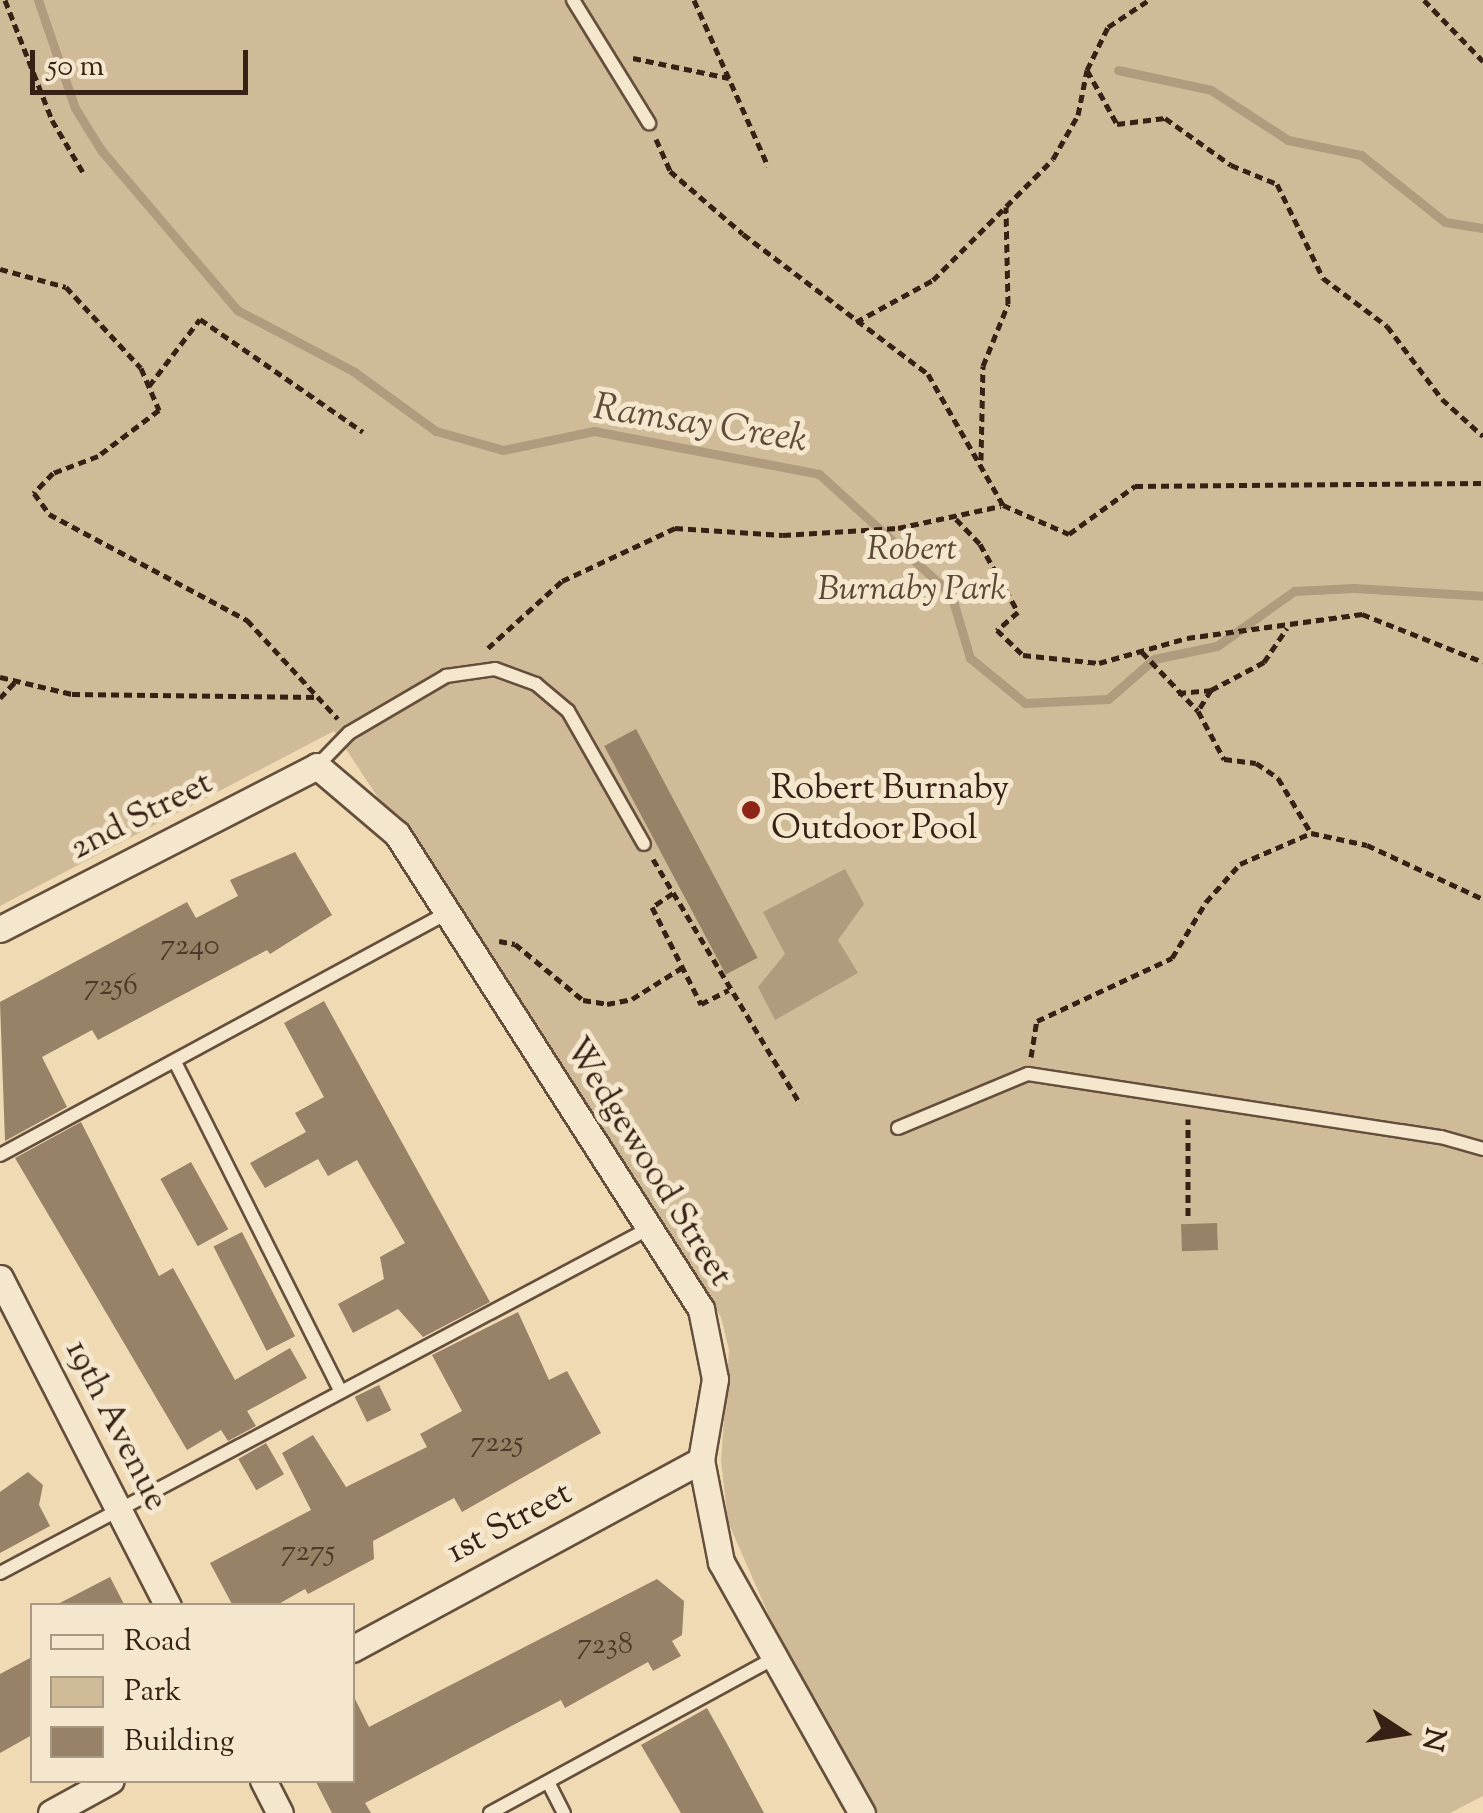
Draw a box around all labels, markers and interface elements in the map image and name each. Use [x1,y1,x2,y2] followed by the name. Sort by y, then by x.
[35,30,252,92] scale bar
[47,46,104,89] text: 50 m
[590,387,810,465] water label: Ramsay Creek
[818,530,1006,612] park label: Robert Burnaby Park
[64,763,220,871] street label: 2nd Street
[771,769,1009,851] place label: Robert Burnaby Outdoor Pool
[740,799,762,821] marker: Robert Burnaby Outdoor Pool
[160,929,220,965] house number: 7240
[84,969,138,1005] house number: 7256
[554,1031,740,1295] street label: Wedgewood Street
[54,1334,176,1518] street label: 19th Avenue
[470,1426,524,1462] house number: 7225
[440,1474,580,1574] street label: 1st Street
[281,1535,335,1571] house number: 7275
[30,1603,355,1783] legend
[124,1621,191,1664] text: Road
[577,1628,633,1664] house number: 7238
[124,1671,181,1714] text: Park
[1353,1683,1453,1783] north arrow
[124,1721,234,1764] text: Building
[1410,1724,1454,1754] text: N

